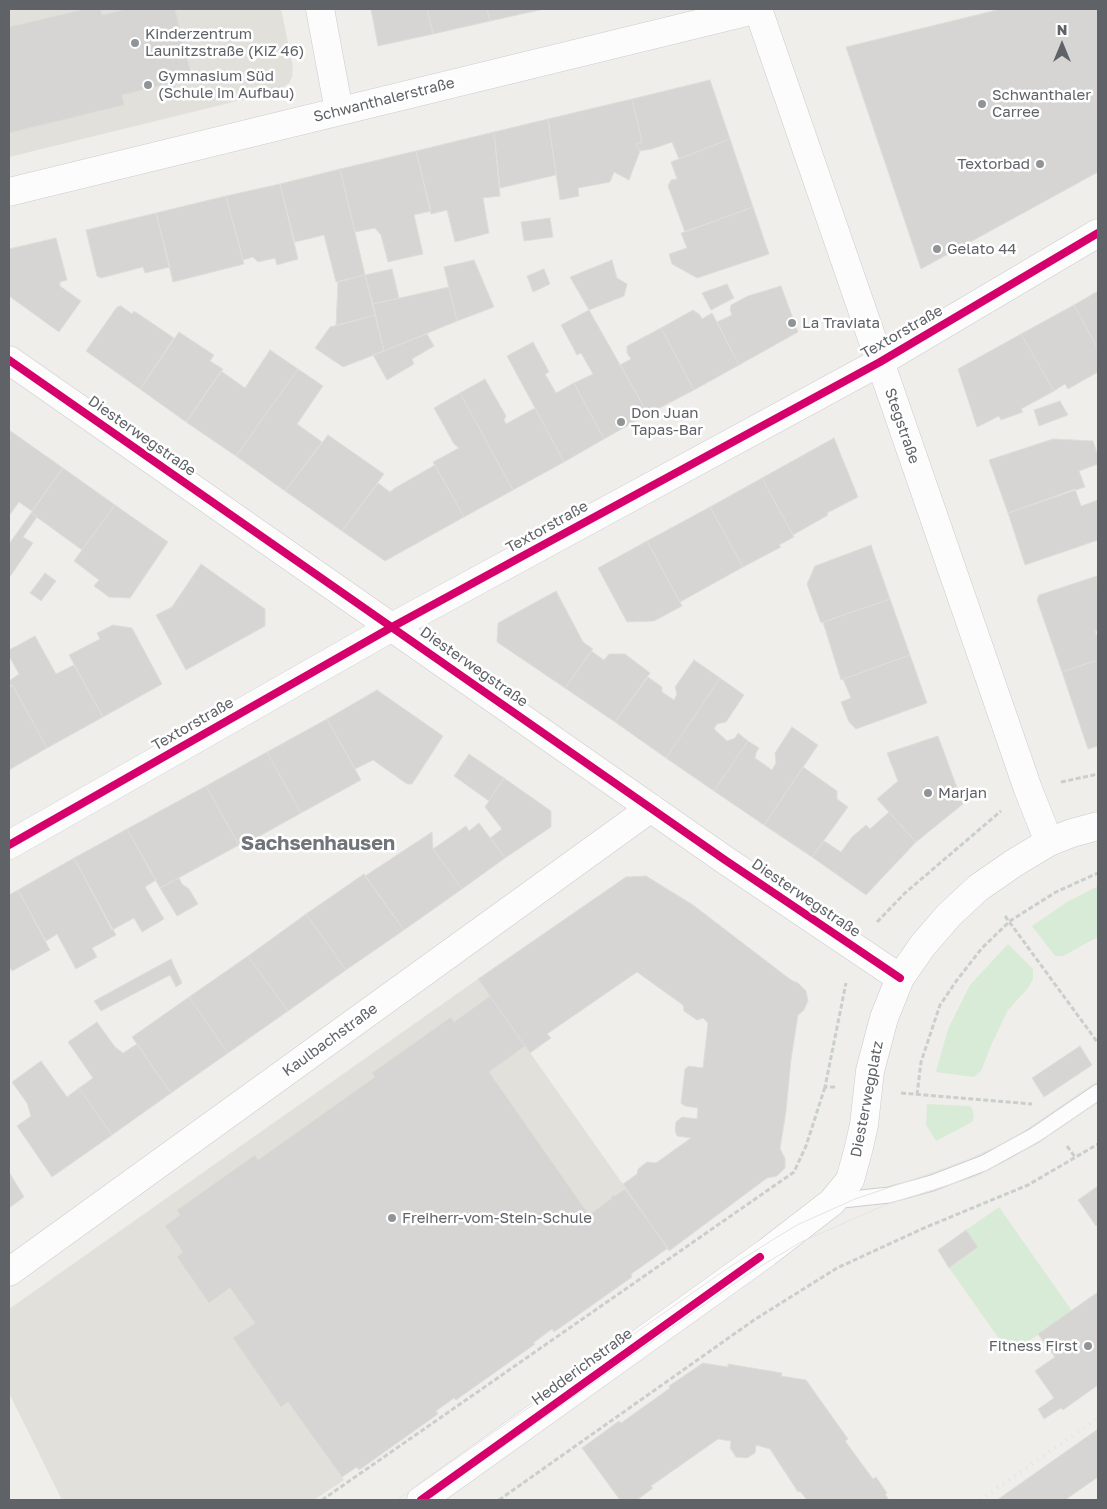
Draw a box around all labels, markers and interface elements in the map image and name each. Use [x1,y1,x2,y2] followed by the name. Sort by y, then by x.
[1037,20,1087,70] north arrow
[1057,21,1067,38] text: N
[145,25,304,60] place label: Kinderzentrum Launitzstraße (KiZ 46)
[129,37,141,49] marker: Kinderzentrum Launitzstraße (KiZ 46)
[158,67,295,102] place label: Gymnasium Süd (Schule im Aufbau)
[312,74,456,126] street label: Schwanthalerstraße
[142,79,154,91] marker: Gymnasium Süd (Schule im Aufbau)
[992,86,1091,121] place label: Schwanthaler Carree
[976,98,988,110] marker: Schwanthaler Carree
[957,155,1030,173] place label: Textorbad
[1034,158,1046,170] marker: Textorbad
[947,240,1016,258] place label: Gelato 44
[931,243,943,255] marker: Gelato 44
[858,301,946,363] street label: Textorstraße
[802,314,880,332] place label: La Traviata
[786,317,798,329] marker: La Traviata
[881,386,923,466] street label: Stegstraße
[85,392,199,480] street label: Diesterwegstraße
[631,404,703,439] place label: Don Juan Tapas-Bar
[615,416,627,428] marker: Don Juan Tapas-Bar
[503,497,591,557] street label: Textorstraße
[417,623,531,711] street label: Diesterwegstraße
[149,693,237,755] street label: Textorstraße
[938,784,987,802] place label: Marjan
[922,787,934,799] marker: Marjan
[241,832,395,856] district label: Sachsenhausen
[748,855,864,941] street label: Diesterwegstraße
[279,999,381,1081] street label: Kaulbachstraße
[847,1039,887,1159] street label: Diesterwegplatz
[402,1209,592,1227] place label: Freiherr-vom-Stein-Schule
[386,1212,398,1224] marker: Freiherr-vom-Stein-Schule
[528,1324,636,1410] street label: Hedderichstraße
[989,1337,1078,1355] place label: Fitness First
[1082,1340,1094,1352] marker: Fitness First

